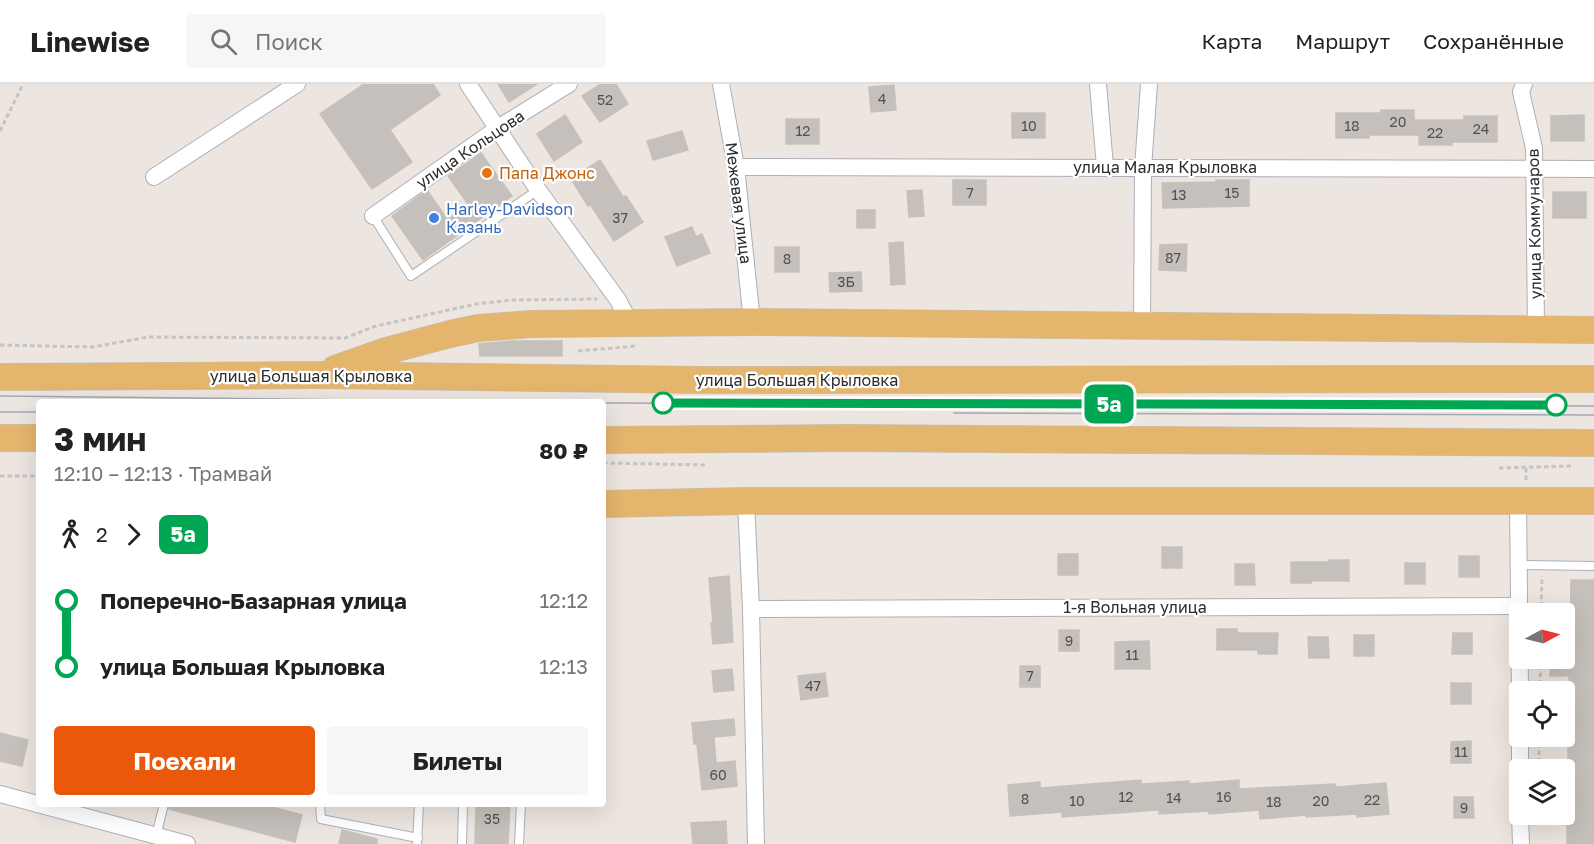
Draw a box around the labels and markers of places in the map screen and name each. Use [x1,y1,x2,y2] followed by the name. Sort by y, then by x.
[499,163,595,183] place label: Папа Джонс
[480,166,494,180] marker: Папа Джонс
[446,199,573,237] place label: Harley-Davidson Казань
[427,211,441,225] marker: Harley-Davidson Казань
[652,392,674,414] unlabelled marker
[1545,394,1567,416] unlabelled marker

